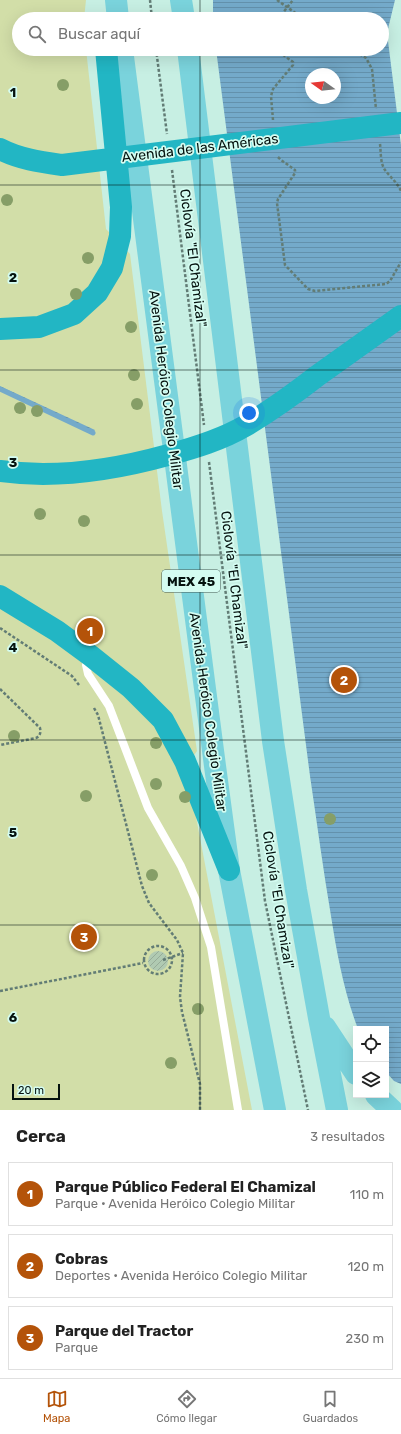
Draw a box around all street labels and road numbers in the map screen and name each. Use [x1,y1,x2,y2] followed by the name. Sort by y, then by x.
[121,130,279,166] street label: Avenida de las Américas
[176,188,210,328] street label: Ciclovía "El Chamizal"
[145,289,187,491] street label: Avenida Heróico Colegio Militar
[217,510,251,650] street label: Ciclovía "El Chamizal"
[162,570,220,592] road number: MEX 45
[186,611,230,813] street label: Avenida Heróico Colegio Militar
[259,830,297,970] street label: Ciclovía "El Chamizal"

